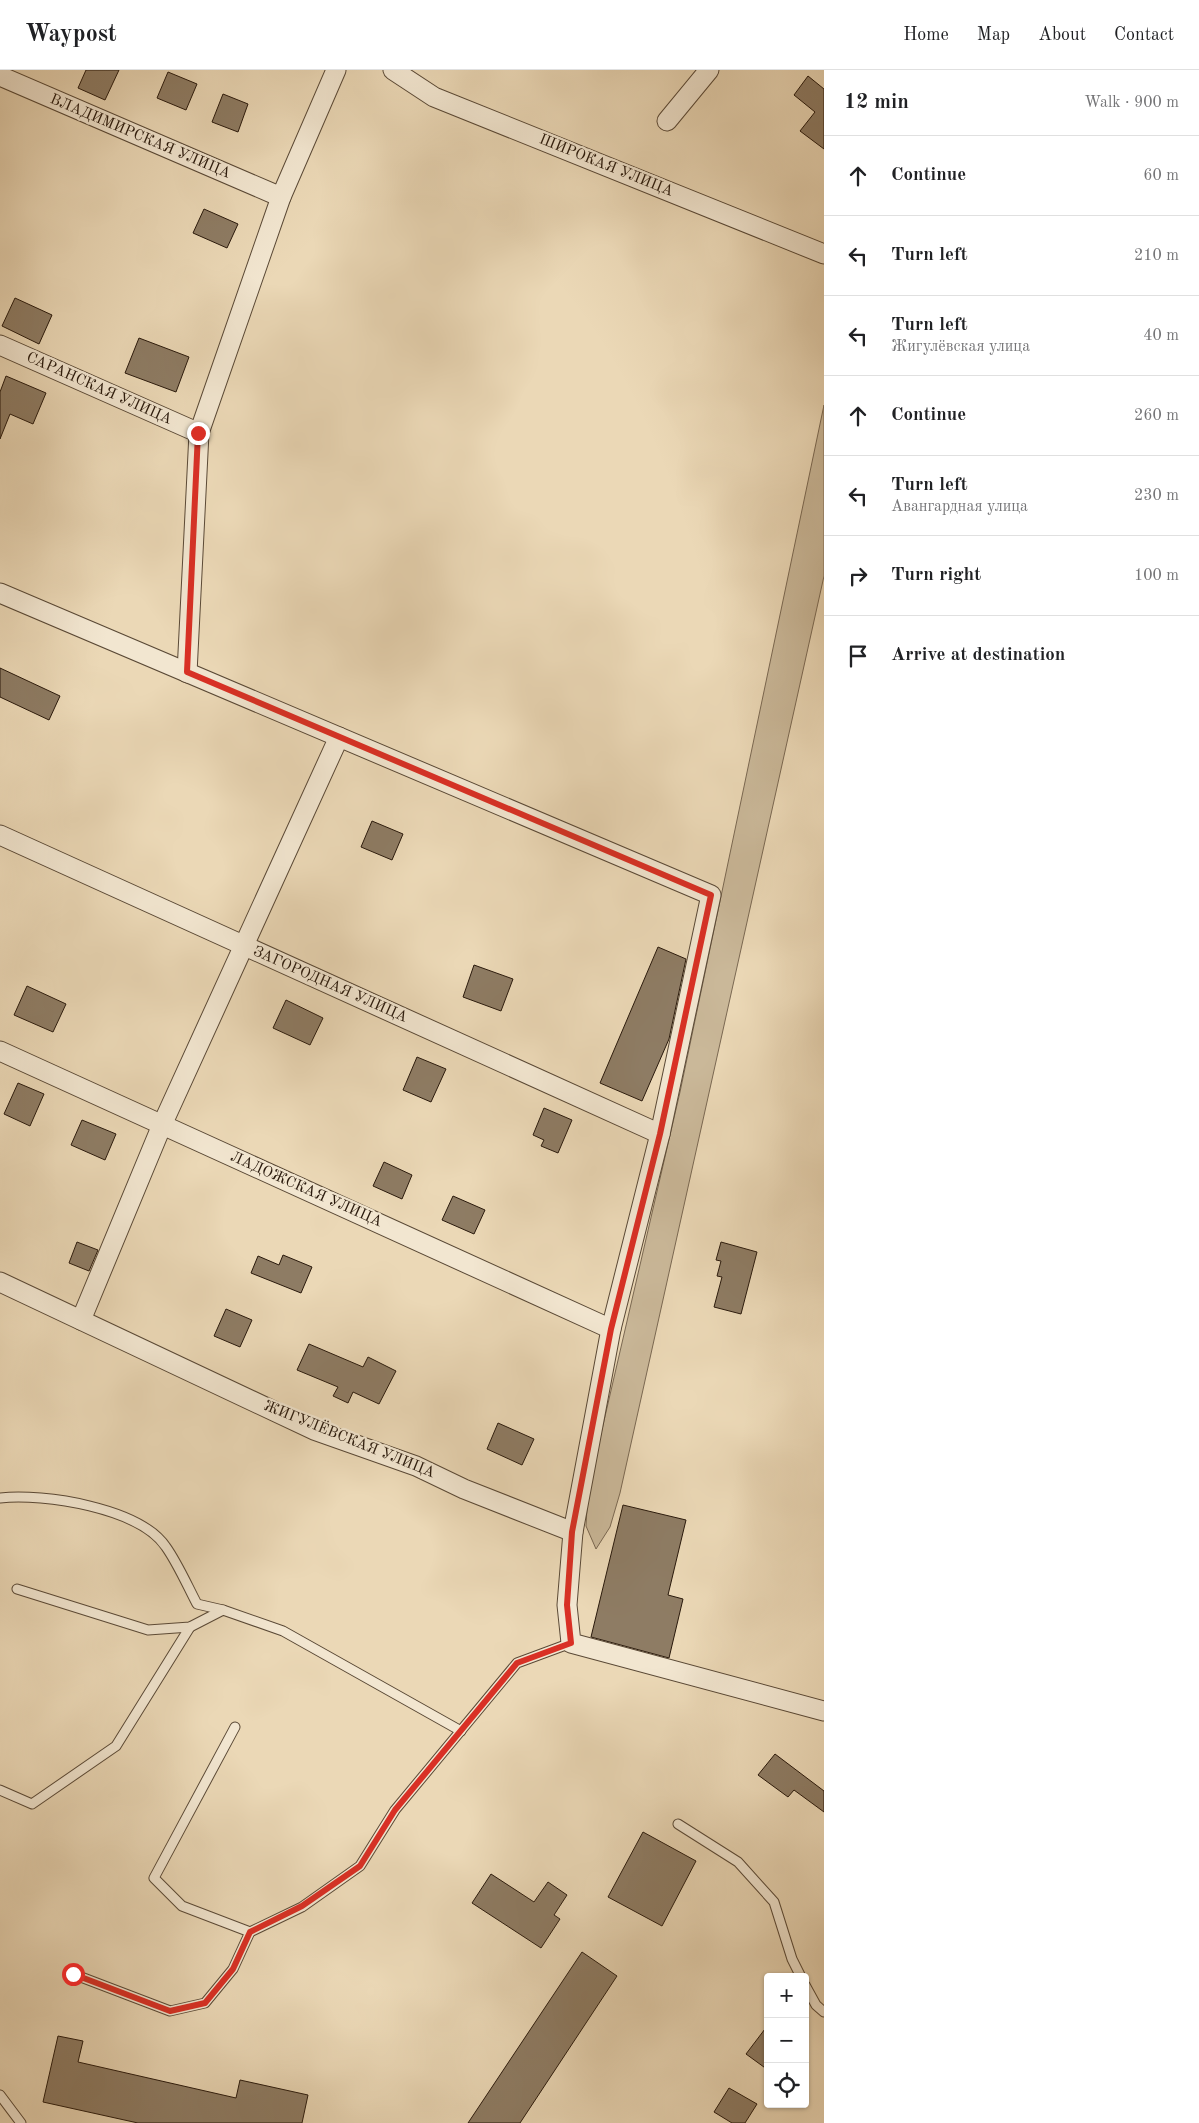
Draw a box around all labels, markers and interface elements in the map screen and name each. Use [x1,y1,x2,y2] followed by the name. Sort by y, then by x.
[25,23,117,47] text: Waypost
[903,26,949,44] text: Home
[977,26,1010,44] text: Map
[1038,26,1086,44] text: About
[1114,26,1174,44] text: Contact
[47,92,233,182] street label: ВЛАДИМИРСКАЯ УЛИЦА
[844,92,909,113] text: 12 min
[1084,95,1179,111] text: Walk · 900 m
[537,132,676,200] street label: ШИРОКАЯ УЛИЦА
[844,162,872,190] icon: ahead
[891,166,966,185] text: Continue
[1143,168,1179,184] text: 60 m
[844,242,872,270] icon: left
[891,246,968,265] text: Turn left
[1134,248,1179,264] text: 210 m
[891,316,968,335] text: Turn left
[844,322,872,350] icon: left
[1143,328,1179,344] text: 40 m
[891,339,1030,355] text: Жигулёвская улица
[24,350,174,428] street label: САРАНСКАЯ УЛИЦА
[844,402,872,430] icon: ahead
[891,406,966,425] text: Continue
[1134,408,1179,424] text: 260 m
[187,422,210,445] route end
[891,476,968,495] text: Turn left
[844,482,872,510] icon: left
[1134,488,1179,504] text: 230 m
[891,499,1028,515] text: Авангардная улица
[844,562,872,590] icon: right
[891,566,981,585] text: Turn right
[1134,568,1179,584] text: 100 m
[844,642,872,670] icon: arrive
[891,646,1065,665] text: Arrive at destination
[251,944,410,1026] street label: ЗАГОРОДНАЯ УЛИЦА
[228,1150,385,1230] street label: ЛАДОЖСКАЯ УЛИЦА
[261,1396,438,1482] street label: ЖИГУЛЁВСКАЯ УЛИЦА
[62,1963,85,1986] route start
[764,1973,809,2108] map controls
[764,1973,809,2018] button: +
[764,2018,809,2063] button: −
[764,2063,809,2108] button: locate

